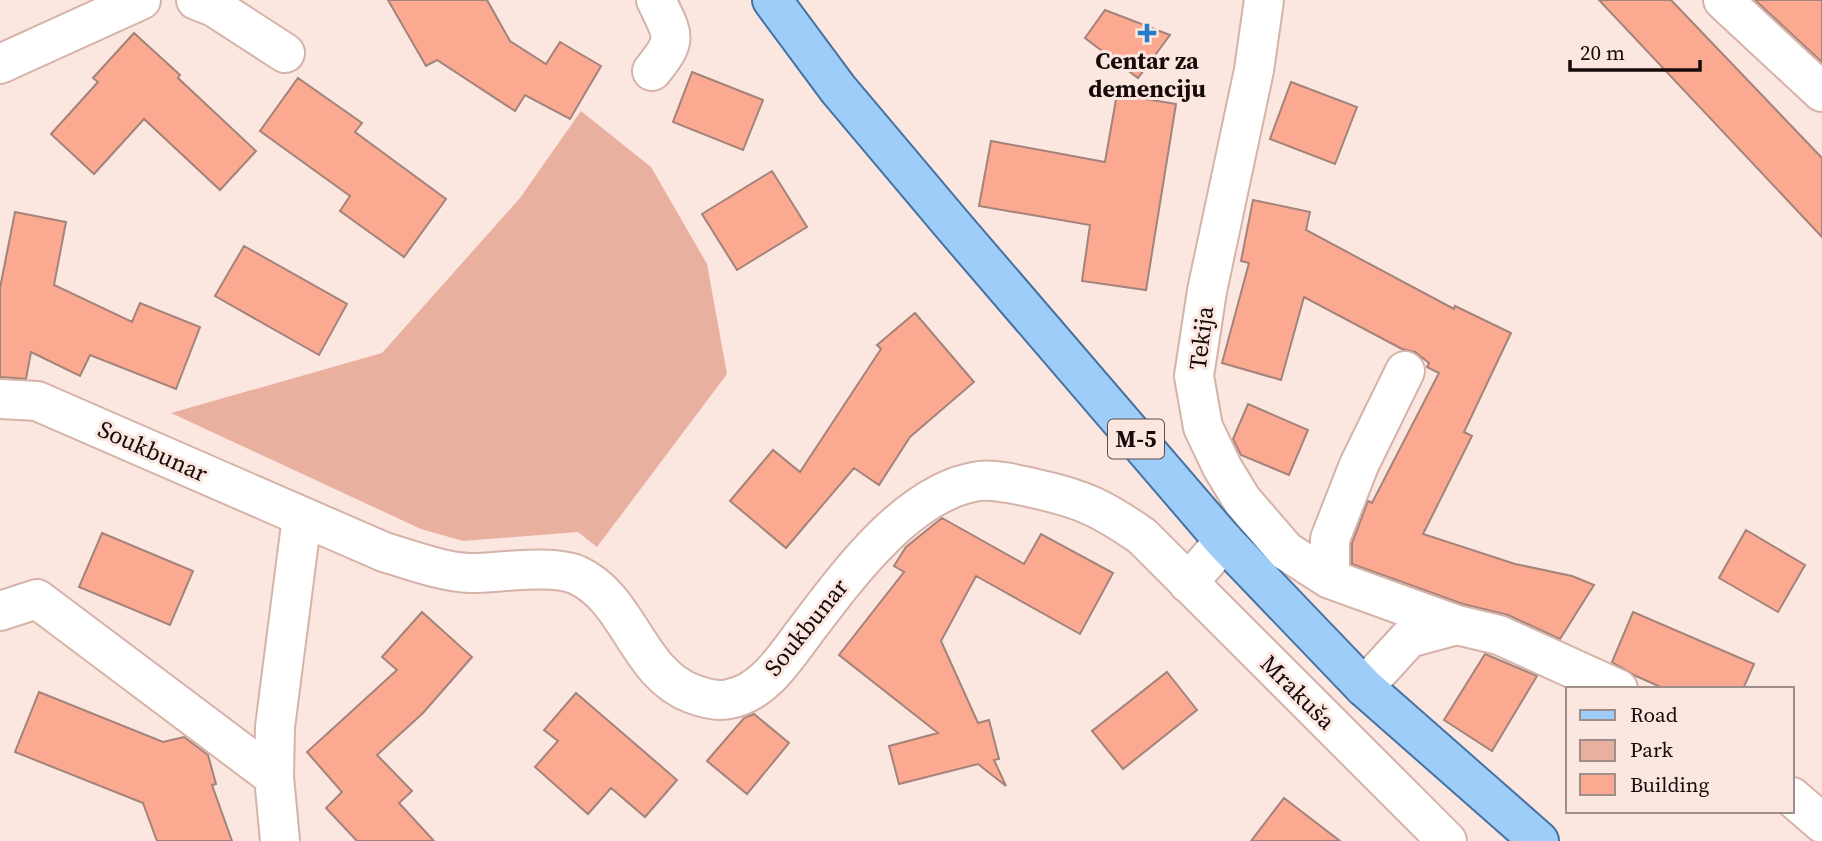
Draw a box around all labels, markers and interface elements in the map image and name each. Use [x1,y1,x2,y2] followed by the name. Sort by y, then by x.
[1137,23,1157,43] marker: Centar za demenciju
[1570,28,1700,72] scale bar
[1580,38,1625,67] text: 20 m
[1088,44,1206,105] place label: Centar za demenciju
[1181,303,1221,372] street label: Tekija
[93,412,213,490] street label: Soukbunar
[1108,420,1164,458] road number: M-5
[756,571,856,683] street label: Soukbunar
[1253,647,1343,737] street label: Mrakuša
[1566,687,1794,813] legend
[1630,700,1678,729] text: Road
[1630,735,1674,764] text: Park
[1630,770,1709,799] text: Building

